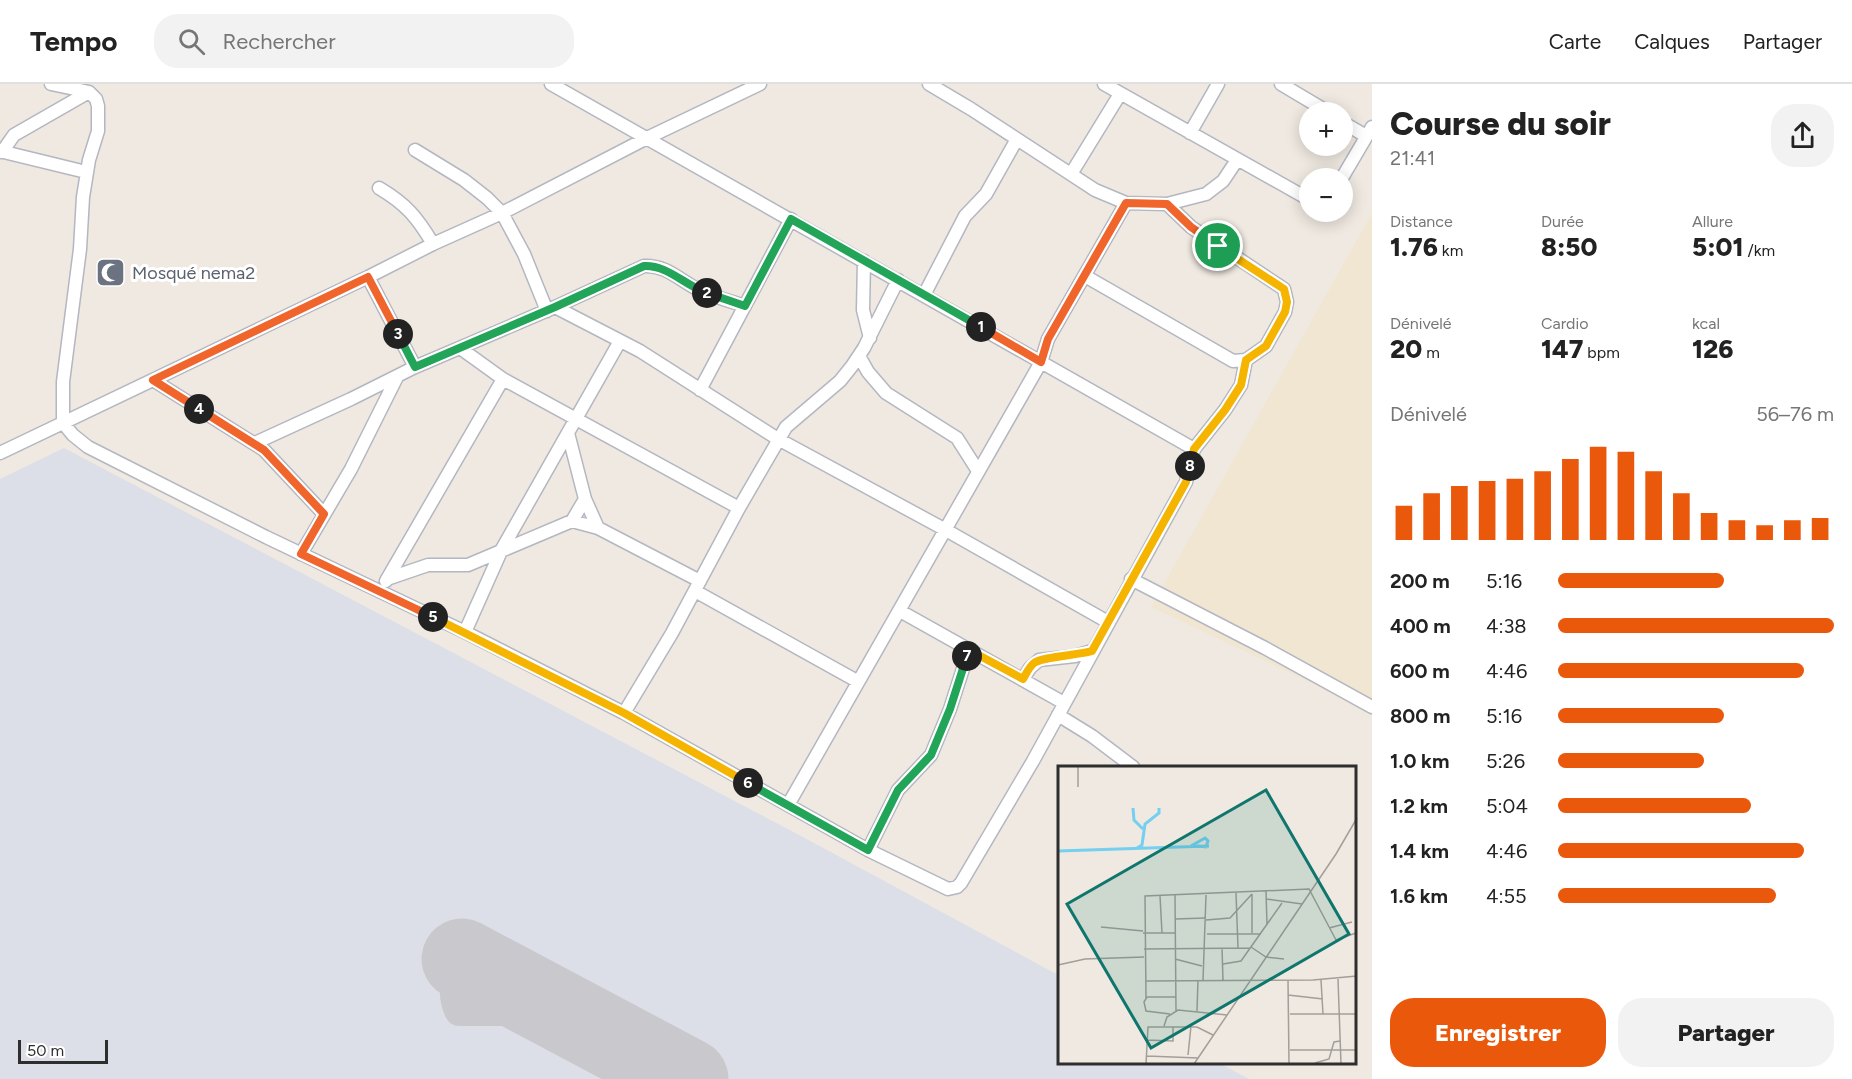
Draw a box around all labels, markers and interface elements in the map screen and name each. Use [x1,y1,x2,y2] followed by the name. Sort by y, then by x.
[154,14,574,68] search box
[30,24,118,58] text: Tempo
[175,25,208,58] icon: search
[223,28,336,55] text: Rechercher
[1549,29,1601,54] text: Carte
[1634,29,1710,54] text: Calques
[1743,29,1822,54] text: Partager
[1299,102,1353,222] map controls
[1299,102,1353,156] button: +
[1390,104,1611,143] text: Course du soir
[1771,104,1834,167] button: share
[1390,146,1435,170] text: 21:41
[1299,168,1353,222] button: −
[1390,212,1453,231] text: Distance
[1541,212,1584,231] text: Durée
[1692,212,1733,231] text: Allure
[1192,220,1243,271] pin
[1201,229,1234,262] icon: arrive
[1390,231,1438,263] text: 1.76
[1541,231,1597,263] text: 8:50
[1692,231,1744,263] text: 5:01
[1438,241,1463,260] text: km
[1744,241,1775,260] text: /km
[95,257,127,289] mosque icon: Mosqué nema2
[132,262,255,284] place label: Mosqué nema2
[692,278,722,308] pin: 2
[702,283,712,302] text: 2
[966,312,996,342] pin: 1
[1390,314,1452,333] text: Dénivelé
[1541,314,1588,333] text: Cardio
[1692,314,1720,333] text: kcal
[978,317,984,336] text: 1
[383,319,413,349] pin: 3
[394,324,402,343] text: 3
[1390,333,1422,365] text: 20
[1541,333,1583,365] text: 147
[1692,333,1734,365] text: 126
[1422,343,1440,362] text: m
[1583,343,1620,362] text: bpm
[184,394,214,424] pin: 4
[194,399,204,418] text: 4
[1390,402,1467,426] text: Dénivelé
[1756,402,1834,426] text: 56–76 m
[1175,451,1205,481] pin: 8
[1185,456,1195,475] text: 8
[1390,569,1450,593] text: 200 m
[1486,569,1522,593] text: 5:16
[418,602,448,632] pin: 5
[428,607,438,626] text: 5
[1390,614,1451,638] text: 400 m
[1486,614,1527,638] text: 4:38
[952,641,982,671] pin: 7
[963,646,971,665] text: 7
[1390,659,1450,683] text: 600 m
[1486,659,1527,683] text: 4:46
[1390,704,1450,728] text: 800 m
[1486,704,1522,728] text: 5:16
[1390,749,1449,773] text: 1.0 km
[1486,749,1525,773] text: 5:26
[1058,766,1357,1064] inset map
[733,768,763,798] pin: 6
[743,773,753,792] text: 6
[1390,794,1448,818] text: 1.2 km
[1486,794,1528,818] text: 5:04
[1390,839,1449,863] text: 1.4 km
[1486,839,1527,863] text: 4:46
[1390,884,1448,908] text: 1.6 km
[1486,884,1526,908] text: 4:55
[1390,998,1606,1067] button: Enregistrer
[1618,998,1834,1067] button: Partager
[18,1037,108,1064] scale bar
[27,1041,64,1060] text: 50 m

